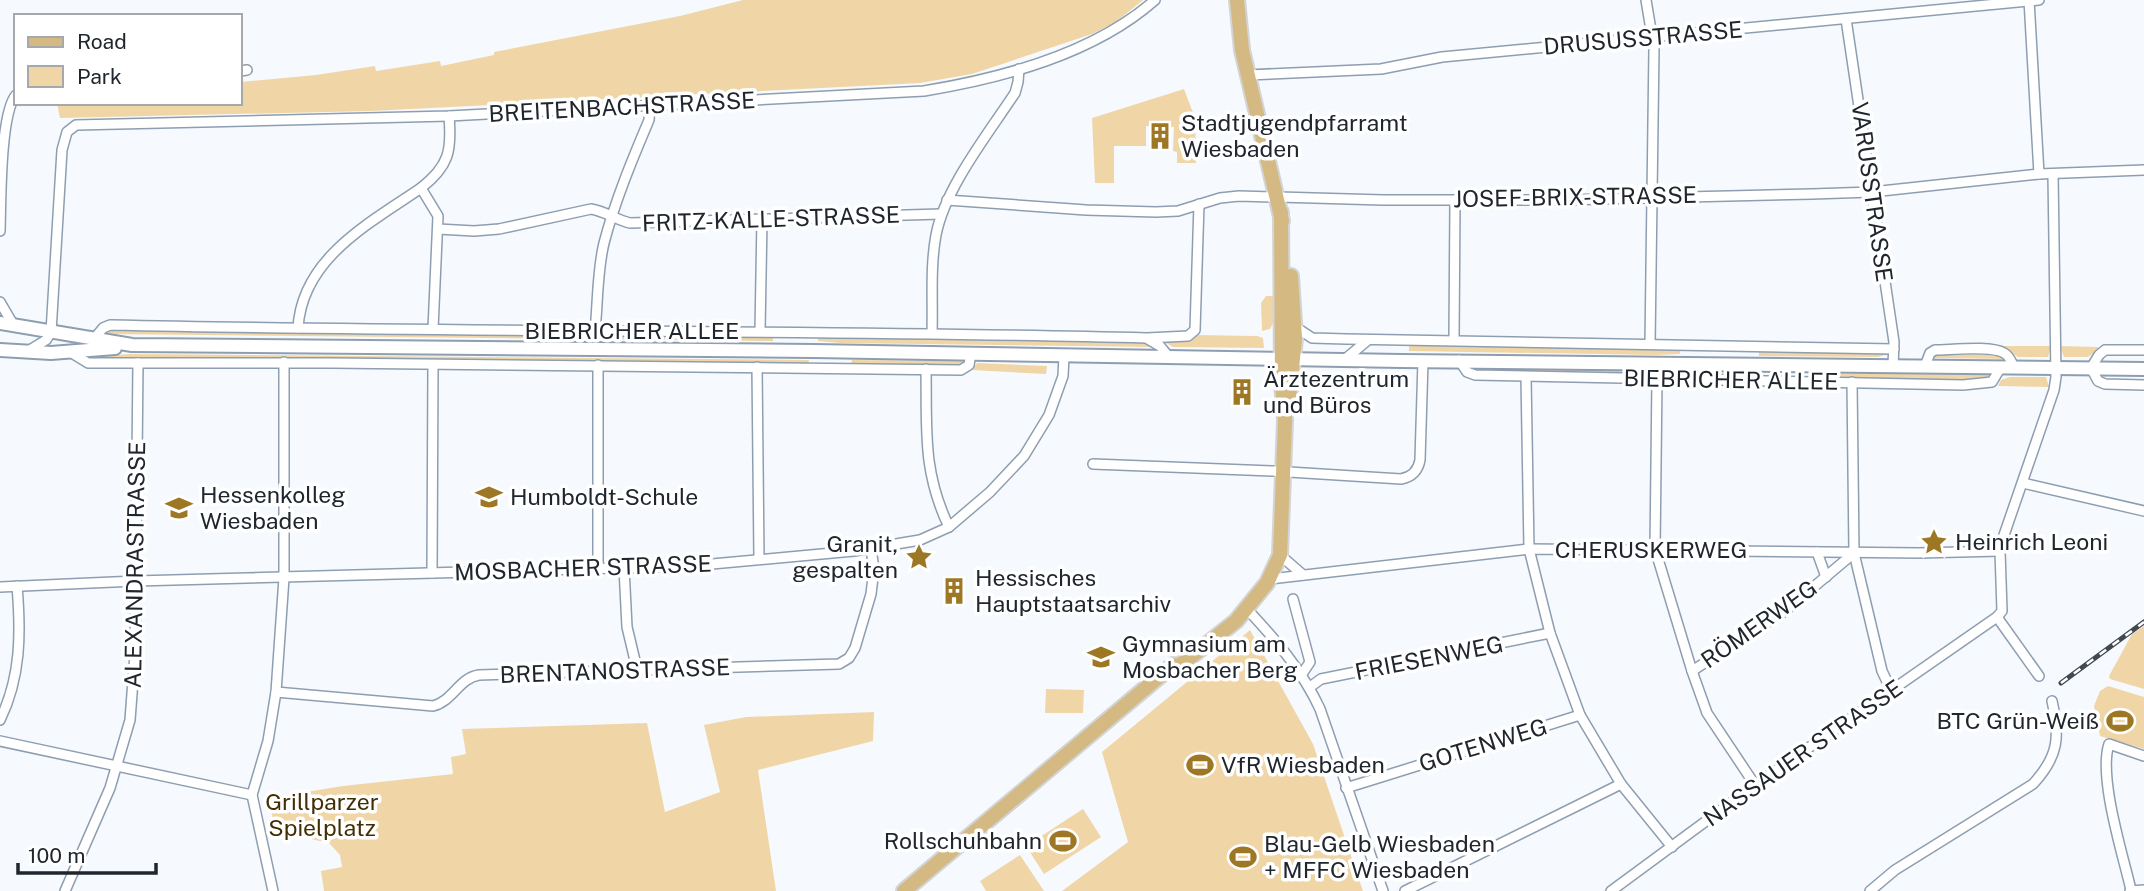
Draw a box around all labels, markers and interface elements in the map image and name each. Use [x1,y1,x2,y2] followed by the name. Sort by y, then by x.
[14,14,242,105] legend
[1542,15,1744,60] street label: DRUSUSSTRASSE
[77,29,127,54] text: Road
[77,64,122,89] text: Park
[488,86,756,127] street label: BREITENBACHSTRASSE
[1846,100,1898,284] street label: VARUSSTRASSE
[1181,109,1408,162] place label: Stadtjugendpfarramt Wiesbaden
[1145,121,1175,151] building icon: Stadtjugendpfarramt Wiesbaden
[1453,181,1697,212] street label: JOSEF-BRIX-STRASSE
[642,201,900,236] street label: FRITZ-KALLE-STRASSE
[525,317,739,344] street label: BIEBRICHER ALLEE
[1623,364,1839,395] street label: BIEBRICHER ALLEE
[1263,365,1409,418] place label: Ärztezentrum und Büros
[1227,377,1257,407] building icon: Ärztezentrum und Büros
[119,441,150,689] street label: ALEXANDRASTRASSE
[200,481,346,534] place label: Hessenkolleg Wiesbaden
[474,482,504,512] school or university icon: Humboldt-Schule
[510,483,698,510] place label: Humboldt-Schule
[164,493,194,523] school or university icon: Hessenkolleg Wiesbaden
[1919,527,1949,557] place icon: Heinrich Leoni
[1955,528,2108,555] place label: Heinrich Leoni
[792,530,898,583] place label: Granit, gespalten
[1555,536,1747,563] street label: CHERUSKERWEG
[904,542,934,572] place icon: Granit, gespalten
[454,550,712,585] street label: MOSBACHER STRASSE
[975,564,1171,617] place label: Hessisches Hauptstaatsarchiv
[1696,574,1822,673] street label: RÖMERWEG
[939,576,969,606] building icon: Hessisches Hauptstaatsarchiv
[1122,630,1298,683] place label: Gymnasium am Mosbacher Berg
[1353,630,1505,685] street label: FRIESENWEG
[1086,642,1116,672] school or university icon: Gymnasium am Mosbacher Berg
[499,653,731,688] street label: BRENTANOSTRASSE
[1698,674,1907,832] street label: NASSAUER STRASSE
[2105,706,2135,736] sports icon: BTC Grün-Weiß
[1936,707,2099,734] place label: BTC Grün-Weiß
[1416,712,1550,777] street label: GOTENWEG
[1185,750,1215,780] sports icon: VfR Wiesbaden
[1221,751,1385,778] place label: VfR Wiesbaden
[265,788,379,841] park label: Grillparzer Spielplatz
[1048,826,1078,856] sports icon: Rollschuhbahn
[884,827,1042,854] place label: Rollschuhbahn
[1264,830,1495,883] place label: Blau-Gelb Wiesbaden + MFFC Wiesbaden
[18,832,156,876] scale bar
[1228,842,1258,872] sports icon: Blau-Gelb Wiesbaden + MFFC Wiesbaden
[28,843,85,868] text: 100 m

